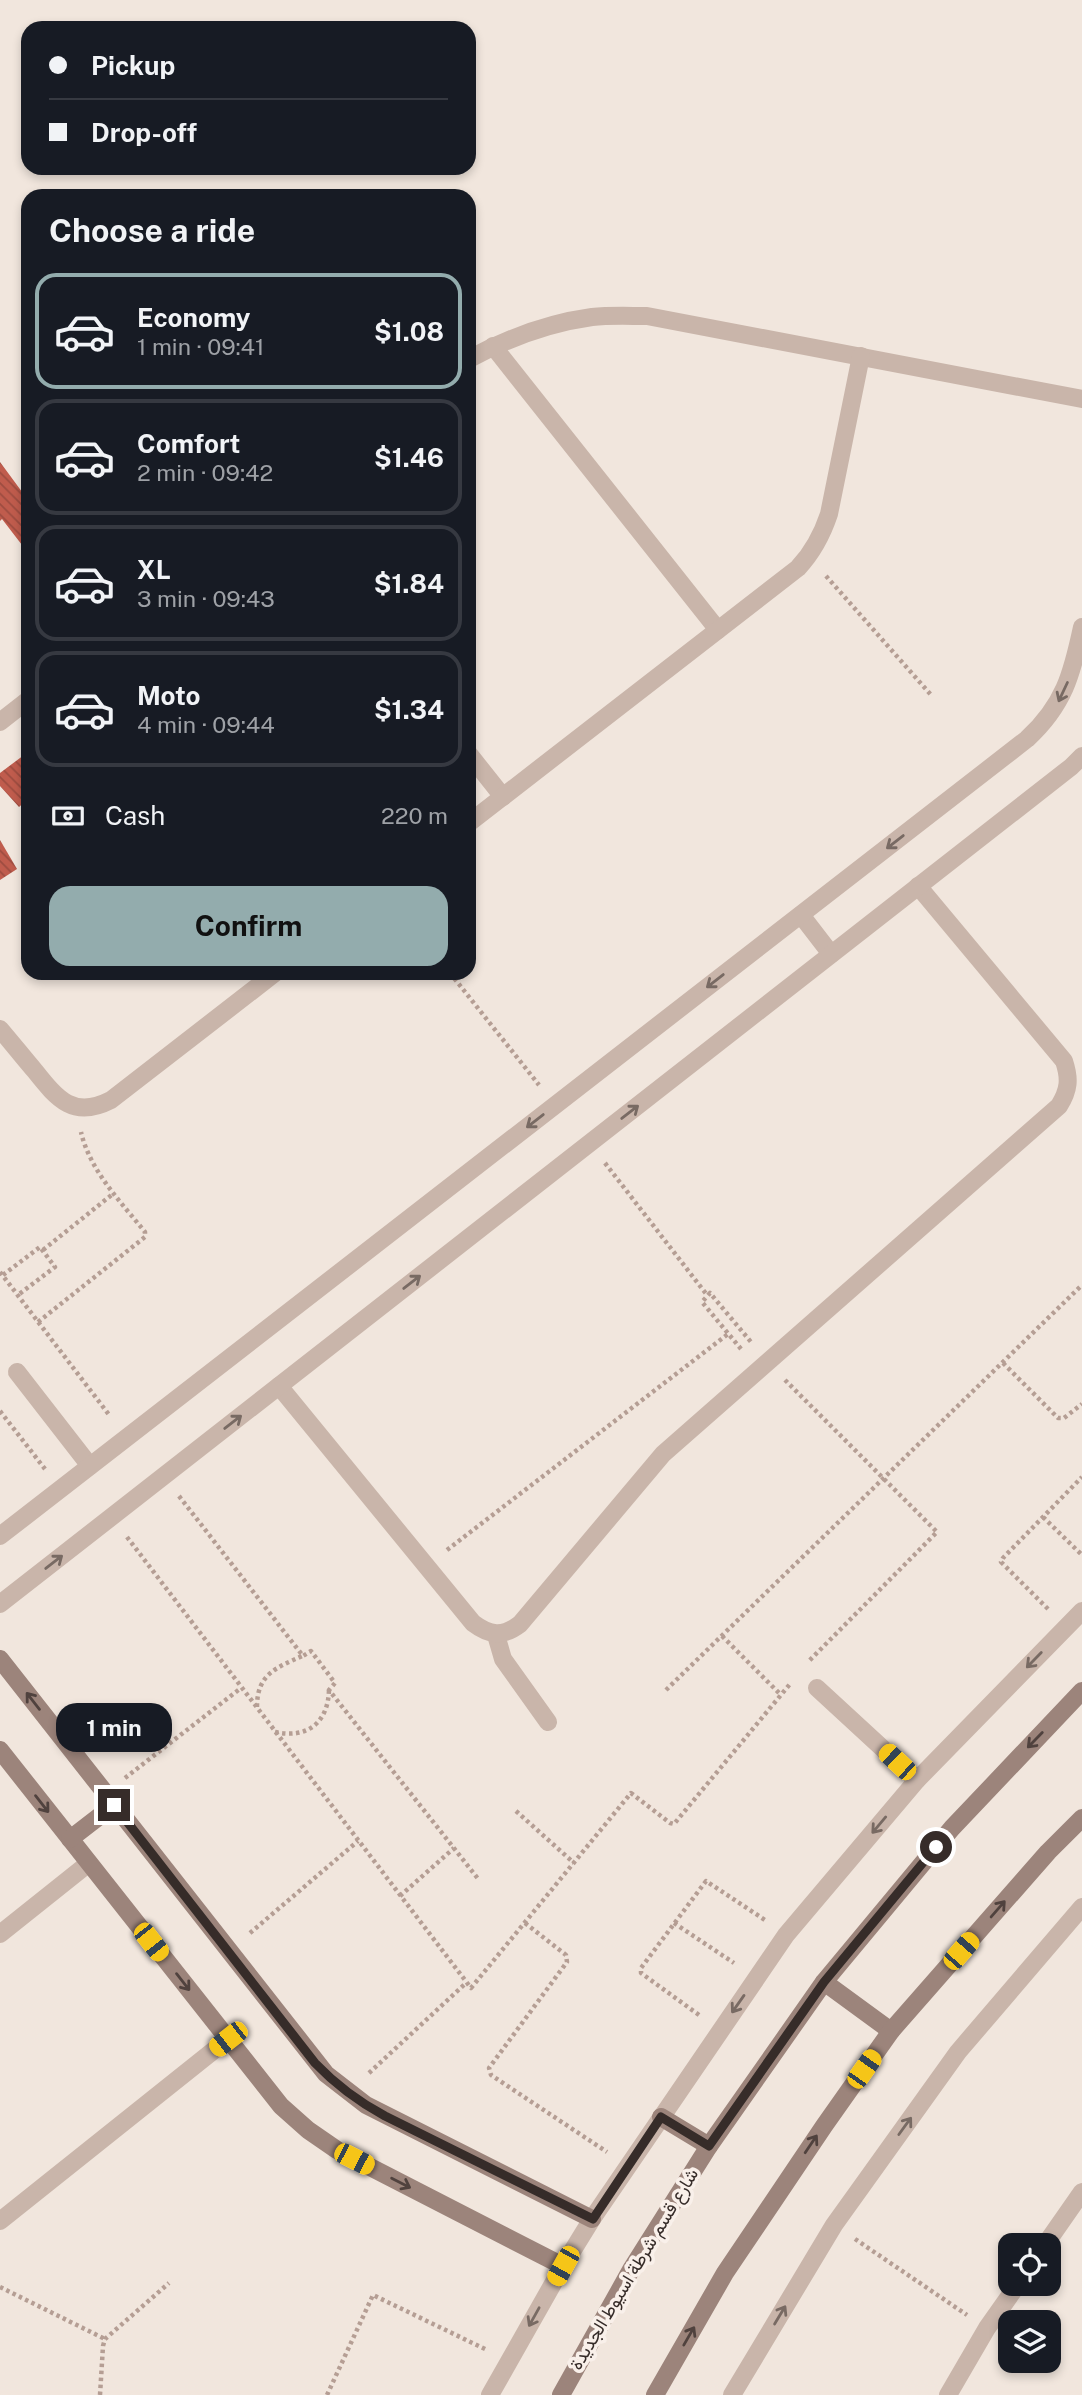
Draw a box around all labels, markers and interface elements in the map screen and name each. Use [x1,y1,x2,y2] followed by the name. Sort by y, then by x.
[91,50,175,81] text: Pickup
[91,117,197,148] text: Drop-off
[49,212,255,249] text: Choose a ride
[53,300,116,363] icon: car
[137,302,250,333] text: Economy
[374,316,444,347] text: $1.08
[137,333,264,360] text: 1 min · 09:41
[53,426,116,489] icon: car
[137,428,240,459] text: Comfort
[374,442,444,473] text: $1.46
[137,459,273,486] text: 2 min · 09:42
[53,552,116,615] icon: car
[137,554,171,585] text: XL
[374,568,444,599] text: $1.84
[137,585,275,612] text: 3 min · 09:43
[53,678,116,741] icon: car
[137,680,200,711] text: Moto
[1056,681,1069,702] one-way arrow
[374,694,444,725] text: $1.34
[137,711,275,738] text: 4 min · 09:44
[49,797,87,835] icon: cash
[105,800,165,831] text: Cash
[381,802,448,829] text: 220 m
[886,834,904,849] one-way arrow
[49,886,448,966] button: Confirm
[706,974,725,989] one-way arrow
[620,1104,639,1119] one-way arrow
[527,1113,545,1128] one-way arrow
[403,1274,421,1290] one-way arrow
[223,1414,242,1429] one-way arrow
[44,1555,62,1570] one-way arrow
[1026,1651,1043,1668] one-way arrow
[25,1692,40,1711] one-way arrow
[56,1703,172,1752] callout: 1 min
[86,1714,142,1741] text: 1 min
[1027,1731,1043,1749] one-way arrow
[875,1740,920,1784] car
[98,1789,130,1821] route end
[35,1794,50,1812] one-way arrow
[871,1816,886,1834] one-way arrow
[920,1831,952,1863] route start
[990,1900,1006,1918] one-way arrow
[130,1919,173,1965] car
[940,1928,983,1974] car
[176,1973,191,1991] one-way arrow
[731,1994,745,2013] one-way arrow
[205,2018,252,2060] car
[844,2046,885,2092] car
[898,2117,913,2136] one-way arrow
[804,2135,819,2154] one-way arrow
[331,2140,378,2178] car
[565,2164,704,2374] street label: شارع قسم شرطة اسيوط الجديدة
[390,2176,411,2190] one-way arrow
[998,2233,1061,2373] map controls
[998,2233,1061,2296] button: locate
[544,2243,583,2289] car
[773,2306,787,2326] one-way arrow
[527,2307,541,2327] one-way arrow
[998,2310,1061,2373] button: layers
[682,2326,696,2346] one-way arrow

